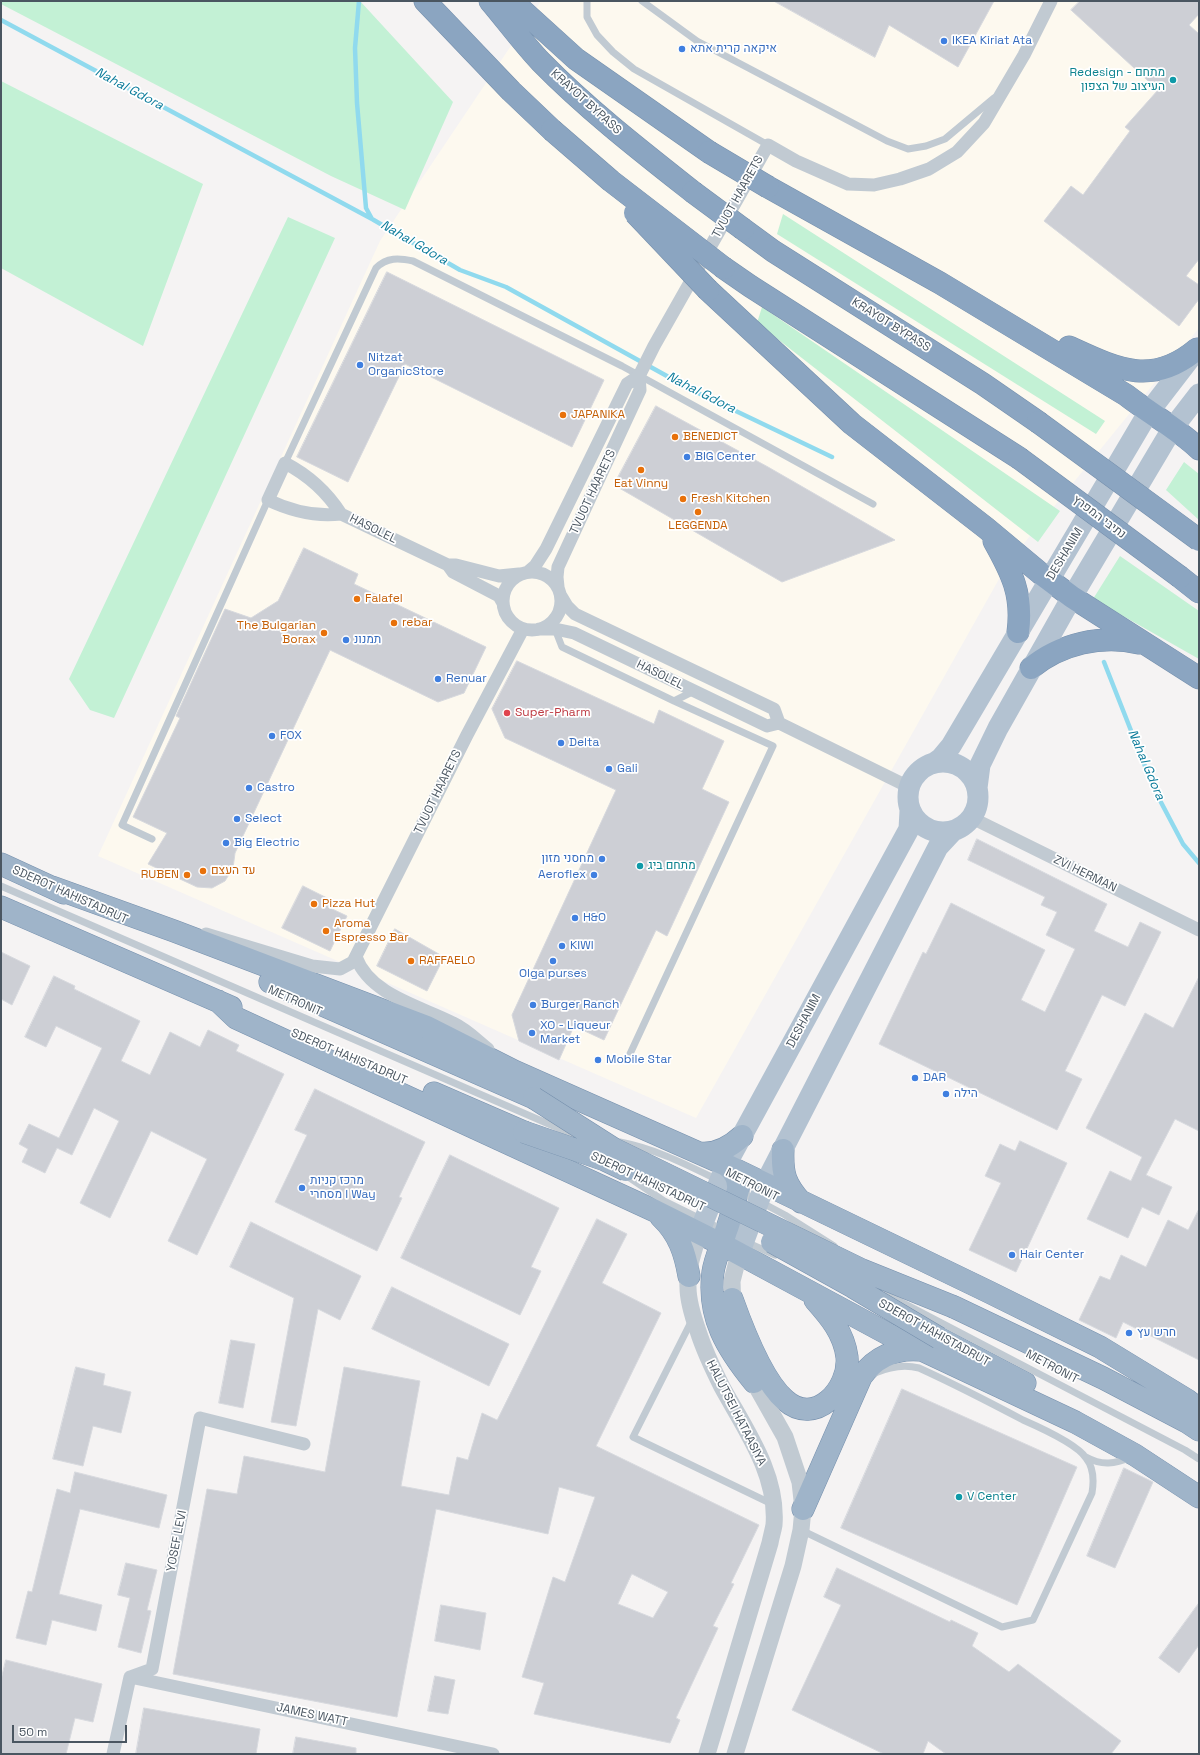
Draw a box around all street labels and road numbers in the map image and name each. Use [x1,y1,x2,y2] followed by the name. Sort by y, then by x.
[548,66,624,138] street label: KRAYOT BYPASS
[709,153,767,241] street label: TVUOT HAARETS
[849,295,933,355] street label: KRAYOT BYPASS
[567,447,619,537] street label: TVUOT HAARETS
[1070,492,1128,542] street label: נתיבי המפרץ
[347,511,399,547] street label: HASOLEL
[1044,525,1086,583] street label: DESHANIM
[634,657,686,693] street label: HASOLEL
[411,748,465,836] street label: TVUOT HAARETS
[1051,853,1119,895] street label: ZVI HERMAN
[10,863,130,927] street label: SDEROT HAHISTADRUT
[266,983,324,1019] street label: METRONIT
[784,992,824,1050] street label: DESHANIM
[289,1026,409,1088] street label: SDEROT HAHISTADRUT
[588,1149,708,1215] street label: SDEROT HAHISTADRUT
[723,1165,781,1205] street label: METRONIT
[876,1296,992,1370] street label: SDEROT HAHISTADRUT
[1023,1347,1081,1387] street label: METRONIT
[703,1358,769,1468] street label: HALUTSEI HATAASIYA
[164,1509,190,1573] street label: YOSEF LEVI
[275,1700,349,1730] street label: JAMES WATT

